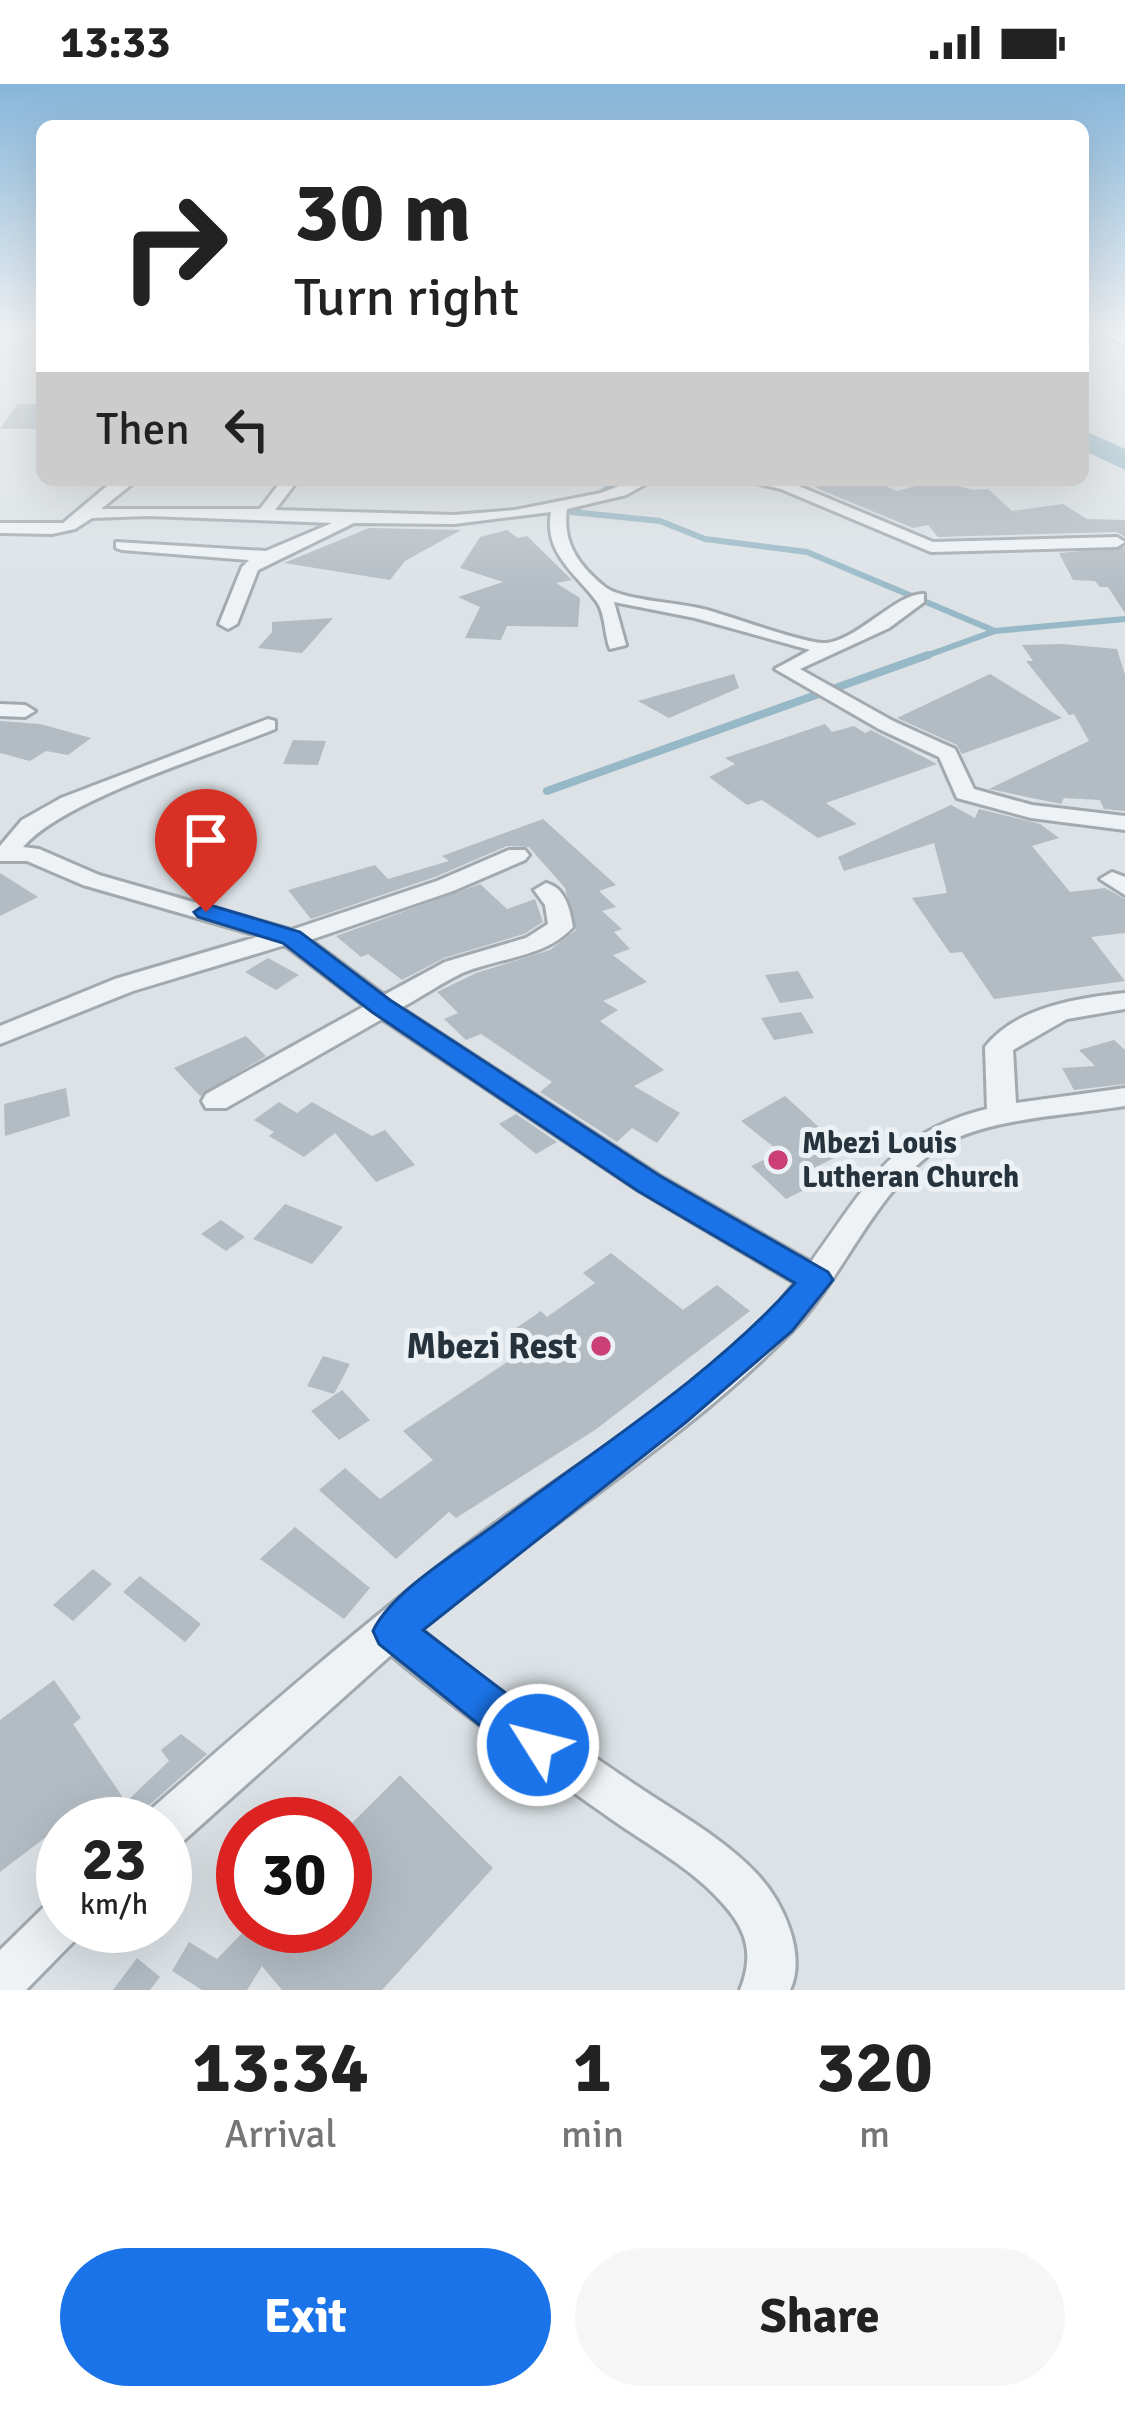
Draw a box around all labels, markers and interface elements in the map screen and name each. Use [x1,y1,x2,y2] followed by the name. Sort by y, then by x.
[60,15,170,70] text: 13:33
[294,161,471,265] text: 30 m
[96,168,252,324] icon: right
[294,264,519,331] text: Turn right
[214,396,280,462] icon: left
[96,402,190,457] text: Then
[155,789,257,912] pin
[173,807,239,873] icon: arrive
[802,1125,1019,1196] place label: Mbezi Louis Lutheran Church
[765,1147,791,1173] marker: Mbezi Louis Lutheran Church
[406,1324,577,1369] place label: Mbezi Rest
[588,1333,614,1359] marker: Mbezi Rest
[475,1682,601,1808] position arrow
[216,1797,372,1953] speed limit sign: 30
[82,1823,146,1897] text: 23
[80,1886,148,1923] text: km/h
[192,2023,369,2112] text: 13:34
[573,2023,612,2112] text: 1
[816,2023,933,2112] text: 320
[224,2110,337,2158] text: Arrival
[561,2110,624,2158] text: min
[859,2110,890,2158] text: m
[60,2248,551,2386] button: Exit
[575,2248,1065,2386] button: Share

